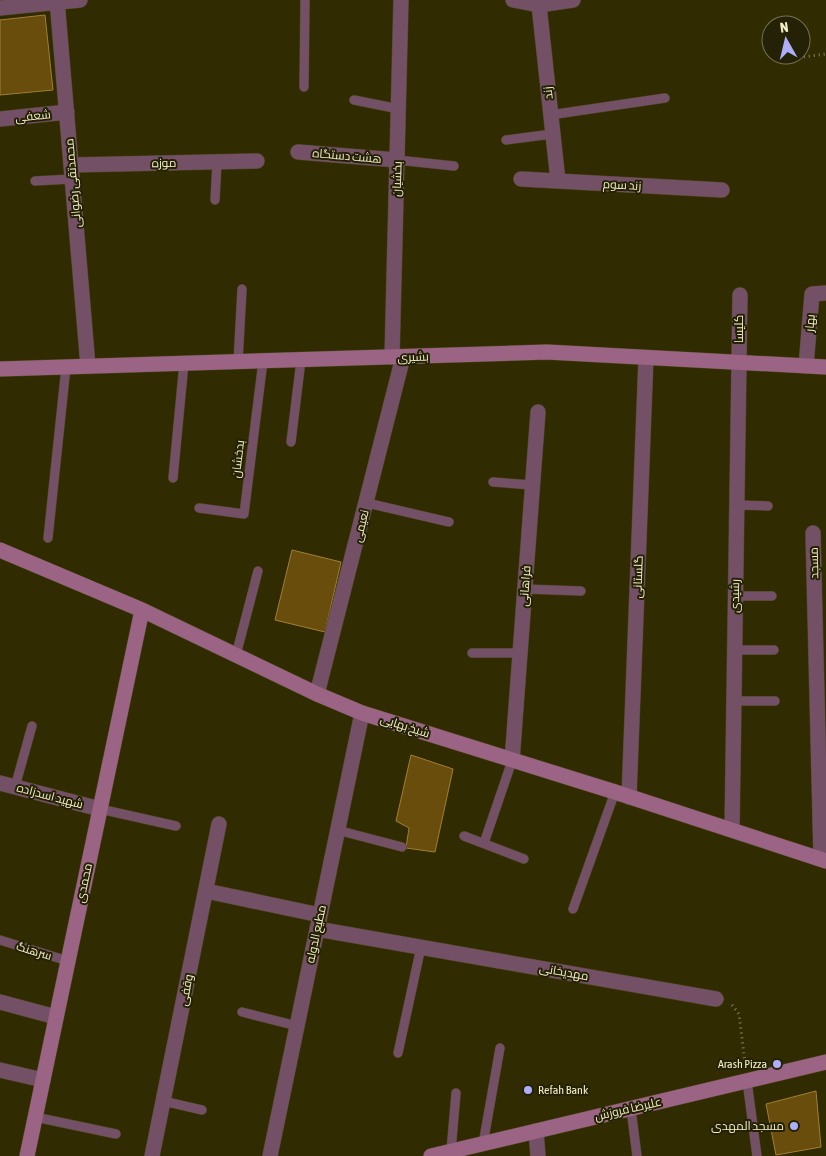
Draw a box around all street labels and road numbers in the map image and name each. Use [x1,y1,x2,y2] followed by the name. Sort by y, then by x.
[540,86,556,100] street label: زند
[14,107,52,125] street label: شعفی
[62,138,84,228] street label: محمدتقی رضوانی
[312,146,382,166] street label: هشت دستگاه
[151,156,177,170] street label: موزه
[389,161,405,197] street label: بخشیان
[602,177,642,194] street label: زند سوم
[802,314,818,333] street label: بهار
[732,315,746,343] street label: کلیسا
[397,349,429,365] street label: بشیری
[229,439,247,479] street label: بدخشان
[350,508,372,544] street label: نعیمی
[807,547,821,579] street label: مسجد
[630,555,646,599] street label: گلستانی
[517,565,533,607] street label: فراهانی
[728,579,742,613] street label: رشیدی
[378,711,432,742] street label: شیخ بهایی
[15,780,85,812] street label: شهید اسدزاده
[73,862,95,904] street label: محمدی
[303,904,330,965] street label: مطیع الدوله
[15,939,53,963] street label: سرهنگ
[538,961,590,983] street label: مهدیخانی
[176,973,196,1007] street label: وقفی
[593,1095,663,1123] street label: علیرضا فروزش

